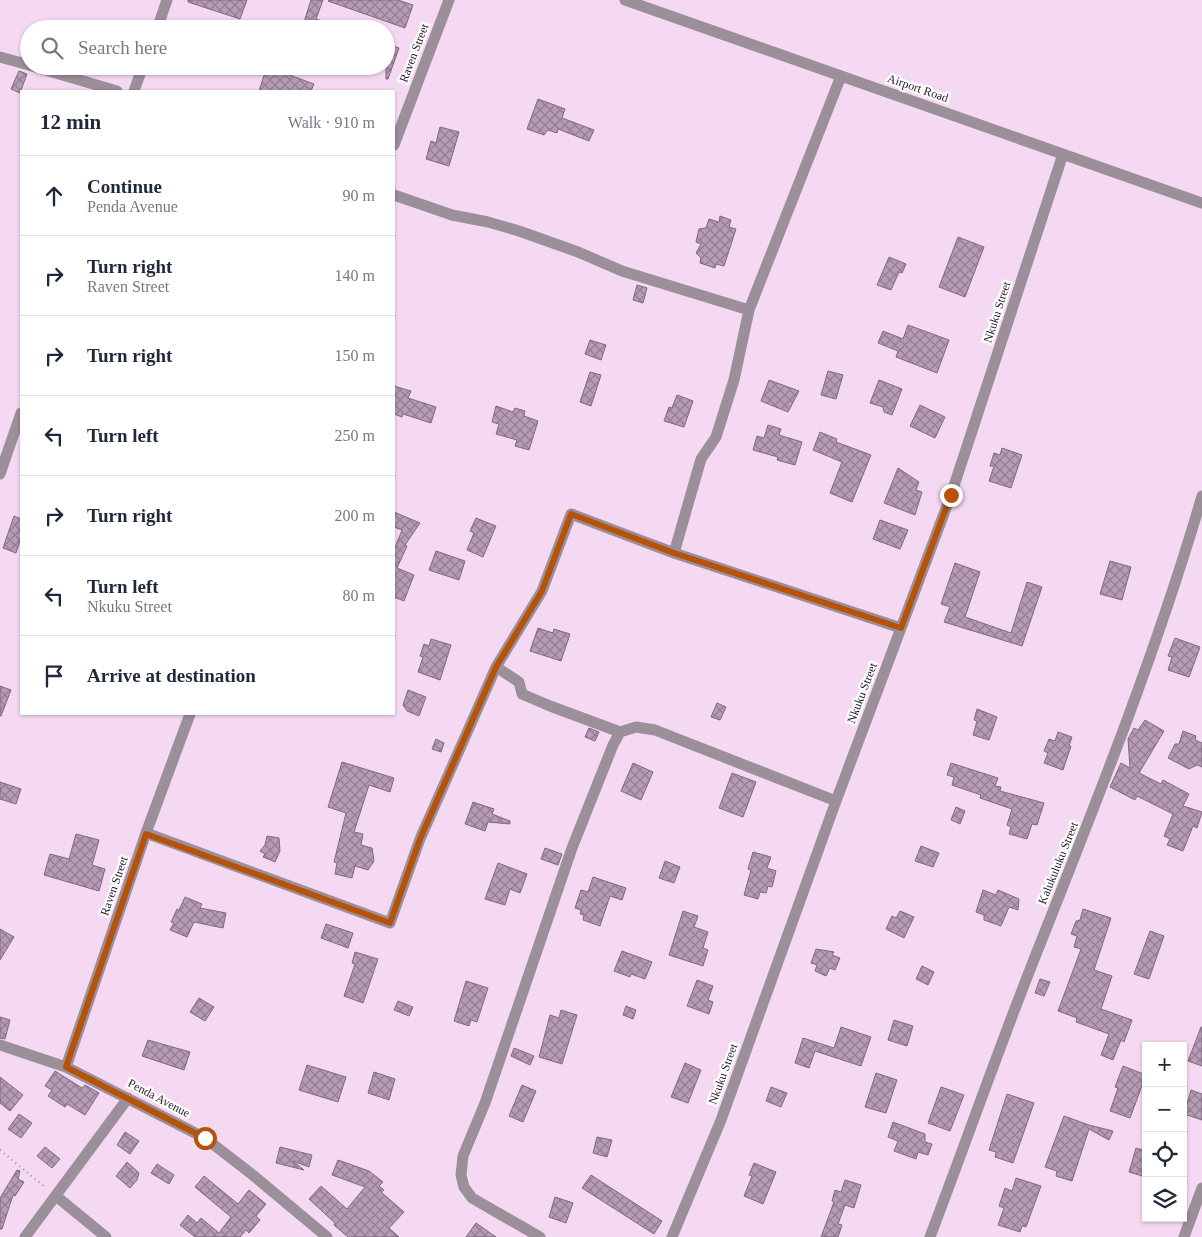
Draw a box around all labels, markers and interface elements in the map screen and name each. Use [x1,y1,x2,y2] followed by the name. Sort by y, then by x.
[20,20,395,75] search box
[396,21,432,84] street label: Raven Street
[38,34,66,62] icon: search
[78,37,167,58] text: Search here
[886,71,950,105] street label: Airport Road
[40,110,101,134] text: 12 min
[288,114,375,131] text: Walk · 910 m
[87,176,162,197] text: Continue
[40,182,68,210] icon: ahead
[343,187,375,204] text: 90 m
[87,198,178,215] text: Penda Avenue
[87,256,172,277] text: Turn right
[40,262,68,290] icon: right
[335,267,375,284] text: 140 m
[87,278,169,295] text: Raven Street
[981,279,1014,344] street label: Nkuku Street
[40,342,68,370] icon: right
[87,345,172,366] text: Turn right
[335,347,375,364] text: 150 m
[40,422,68,450] icon: left
[87,425,159,446] text: Turn left
[335,427,375,444] text: 250 m
[940,484,963,507] route end
[40,502,68,530] icon: right
[87,505,172,526] text: Turn right
[335,507,375,524] text: 200 m
[87,576,159,597] text: Turn left
[40,582,68,610] icon: left
[343,587,375,604] text: 80 m
[87,598,172,615] text: Nkuku Street
[844,660,880,725] street label: Nkuku Street
[40,662,68,690] icon: arrive
[87,665,256,686] text: Arrive at destination
[1035,819,1081,906] street label: Kalukuluku Street
[97,854,131,917] street label: Raven Street
[706,1041,741,1106] street label: Nkuku Street
[1142,1042,1187,1222] map controls
[1142,1042,1187,1087] button: +
[126,1076,192,1120] street label: Penda Avenue
[1142,1087,1187,1132] button: −
[194,1127,217,1150] route start
[1142,1132,1187,1177] button: locate
[1142,1177,1187,1222] button: layers

